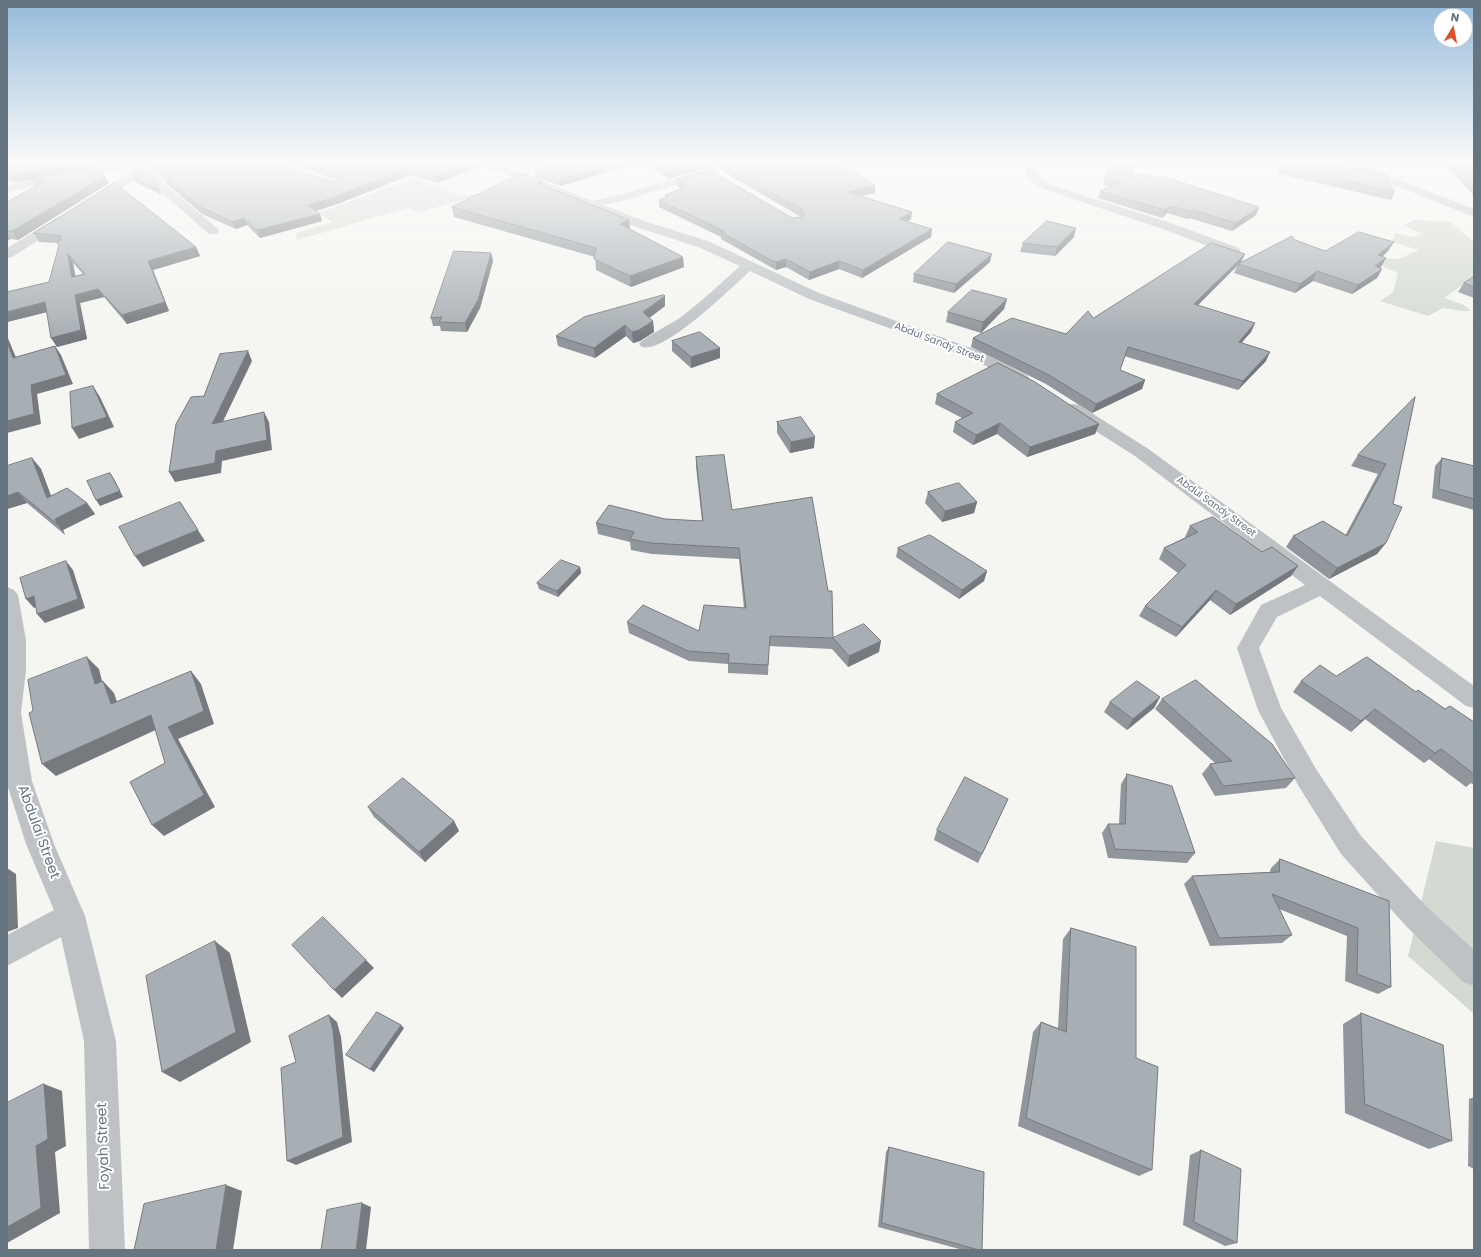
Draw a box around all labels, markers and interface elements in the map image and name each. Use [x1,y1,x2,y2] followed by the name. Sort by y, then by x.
[1433,8,1473,48] north arrow
[1449,9,1460,26] text: N
[892,320,986,366] street label: Abdul Sandy Street
[1174,474,1258,540] street label: Abdul Sandy Street
[13,783,63,881] street label: Abdulai Street
[94,1102,114,1190] street label: Foyah Street

